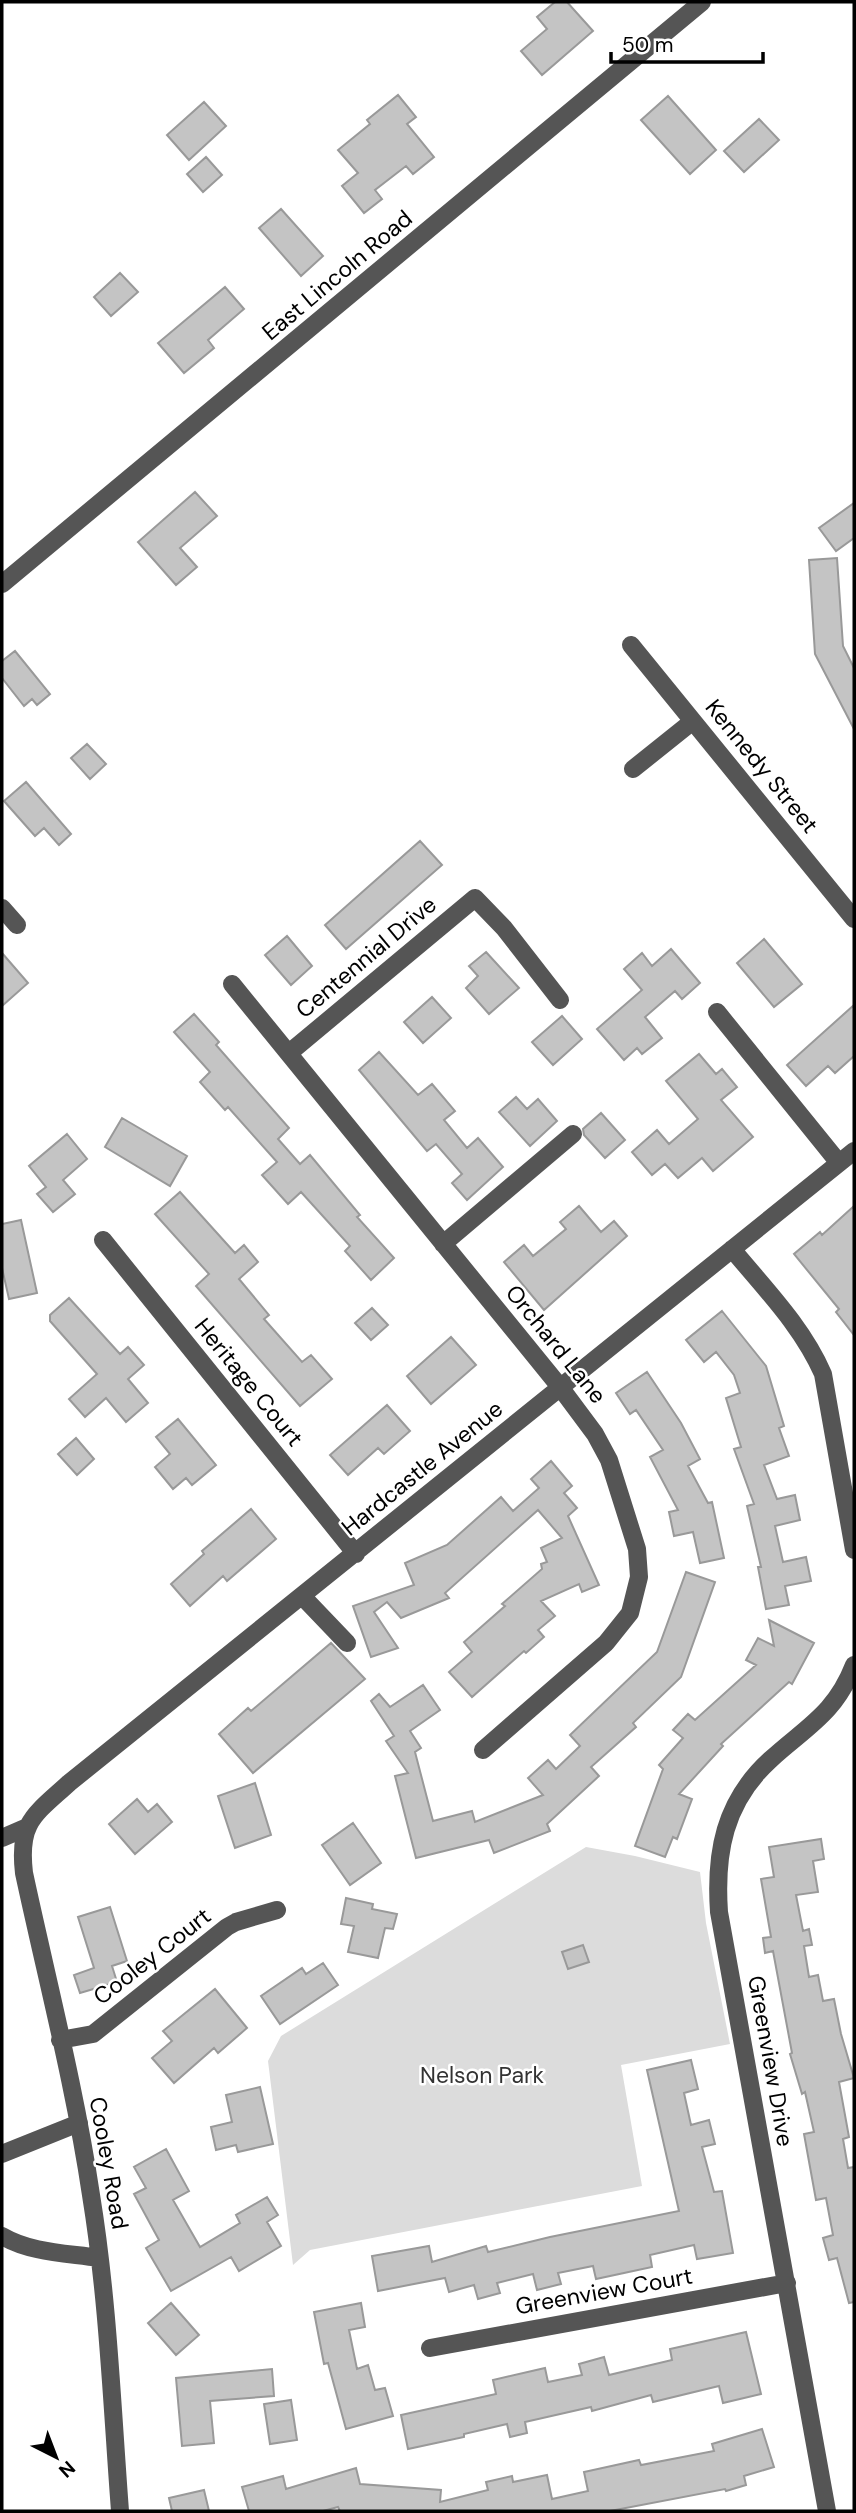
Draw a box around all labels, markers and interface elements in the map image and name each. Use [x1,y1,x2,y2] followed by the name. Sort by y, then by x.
[611,21,763,65] scale bar
[622,31,673,59] text: 50 m
[256,203,418,347] street label: East Lincoln Road
[699,693,825,839] street label: Kennedy Street
[289,889,443,1025] street label: Centennial Drive
[499,1278,613,1410] street label: Orchard Lane
[188,1312,310,1452] street label: Heritage Court
[335,1394,509,1542] street label: Hardcastle Avenue
[87,1901,217,2011] street label: Cooley Court
[741,1973,801,2149] street label: Greenview Drive
[420,2060,544,2090] park label: Nelson Park
[83,2094,135,2232] street label: Cooley Road
[513,2261,695,2321] street label: Greenview Court
[21,2422,91,2492] north arrow
[54,2455,81,2483] text: N

